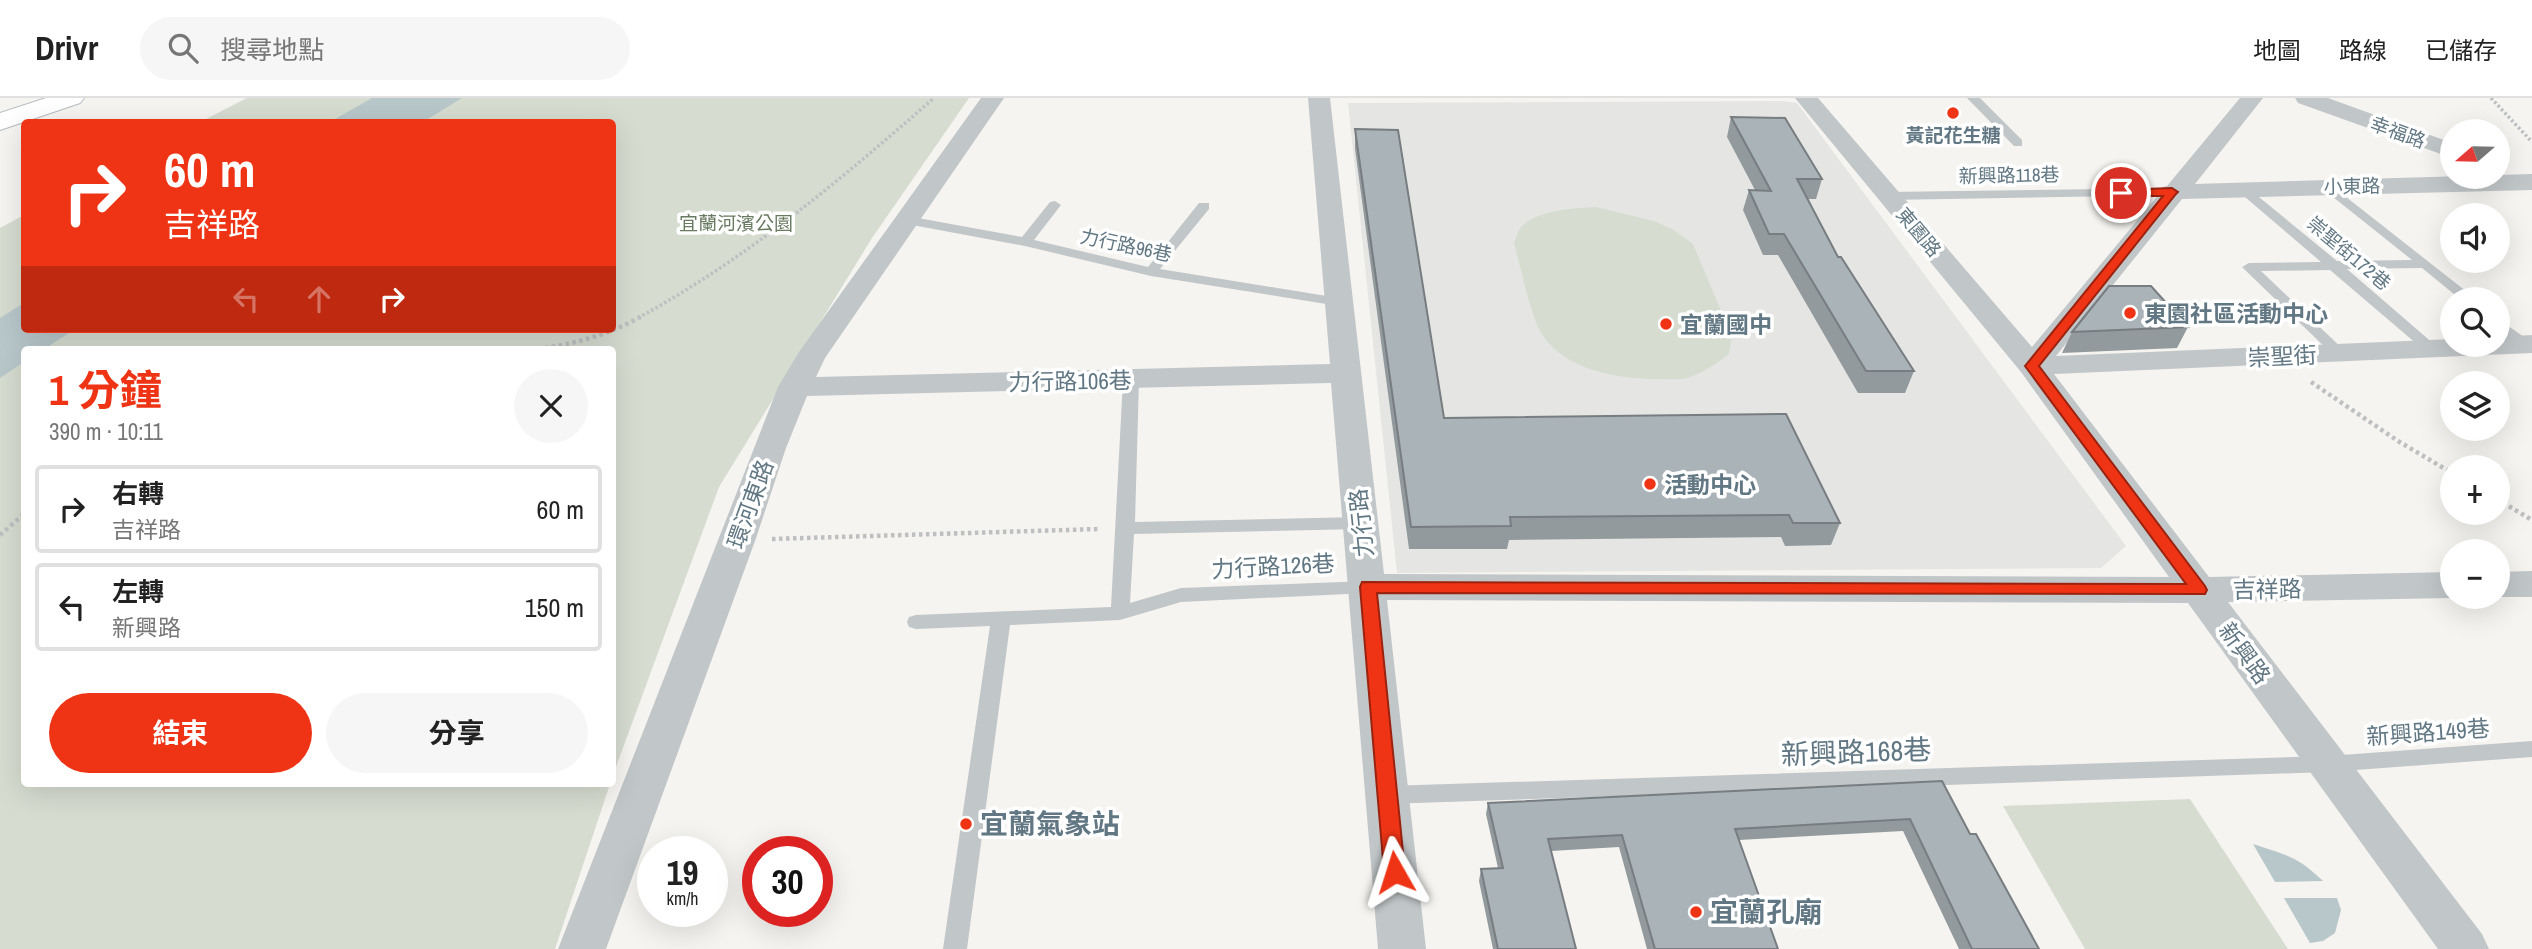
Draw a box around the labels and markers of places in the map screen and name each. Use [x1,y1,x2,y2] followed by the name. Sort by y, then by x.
[1945,105,1961,121] marker: 黃記花生糖
[1905,122,2001,148] place label: 黃記花生糖
[2091,163,2151,223] pin
[2144,298,2328,329] place label: 東園社區活動中心
[2122,305,2138,321] marker: 東園社區活動中心
[1680,309,1772,340] place label: 宜蘭國中
[1658,316,1674,332] marker: 宜蘭國中
[1664,469,1756,500] place label: 活動中心
[1642,476,1658,492] marker: 活動中心
[980,805,1120,843] place label: 宜蘭氣象站
[958,816,974,832] marker: 宜蘭氣象站
[1710,893,1822,931] place label: 宜蘭孔廟
[1688,904,1704,920] marker: 宜蘭孔廟

